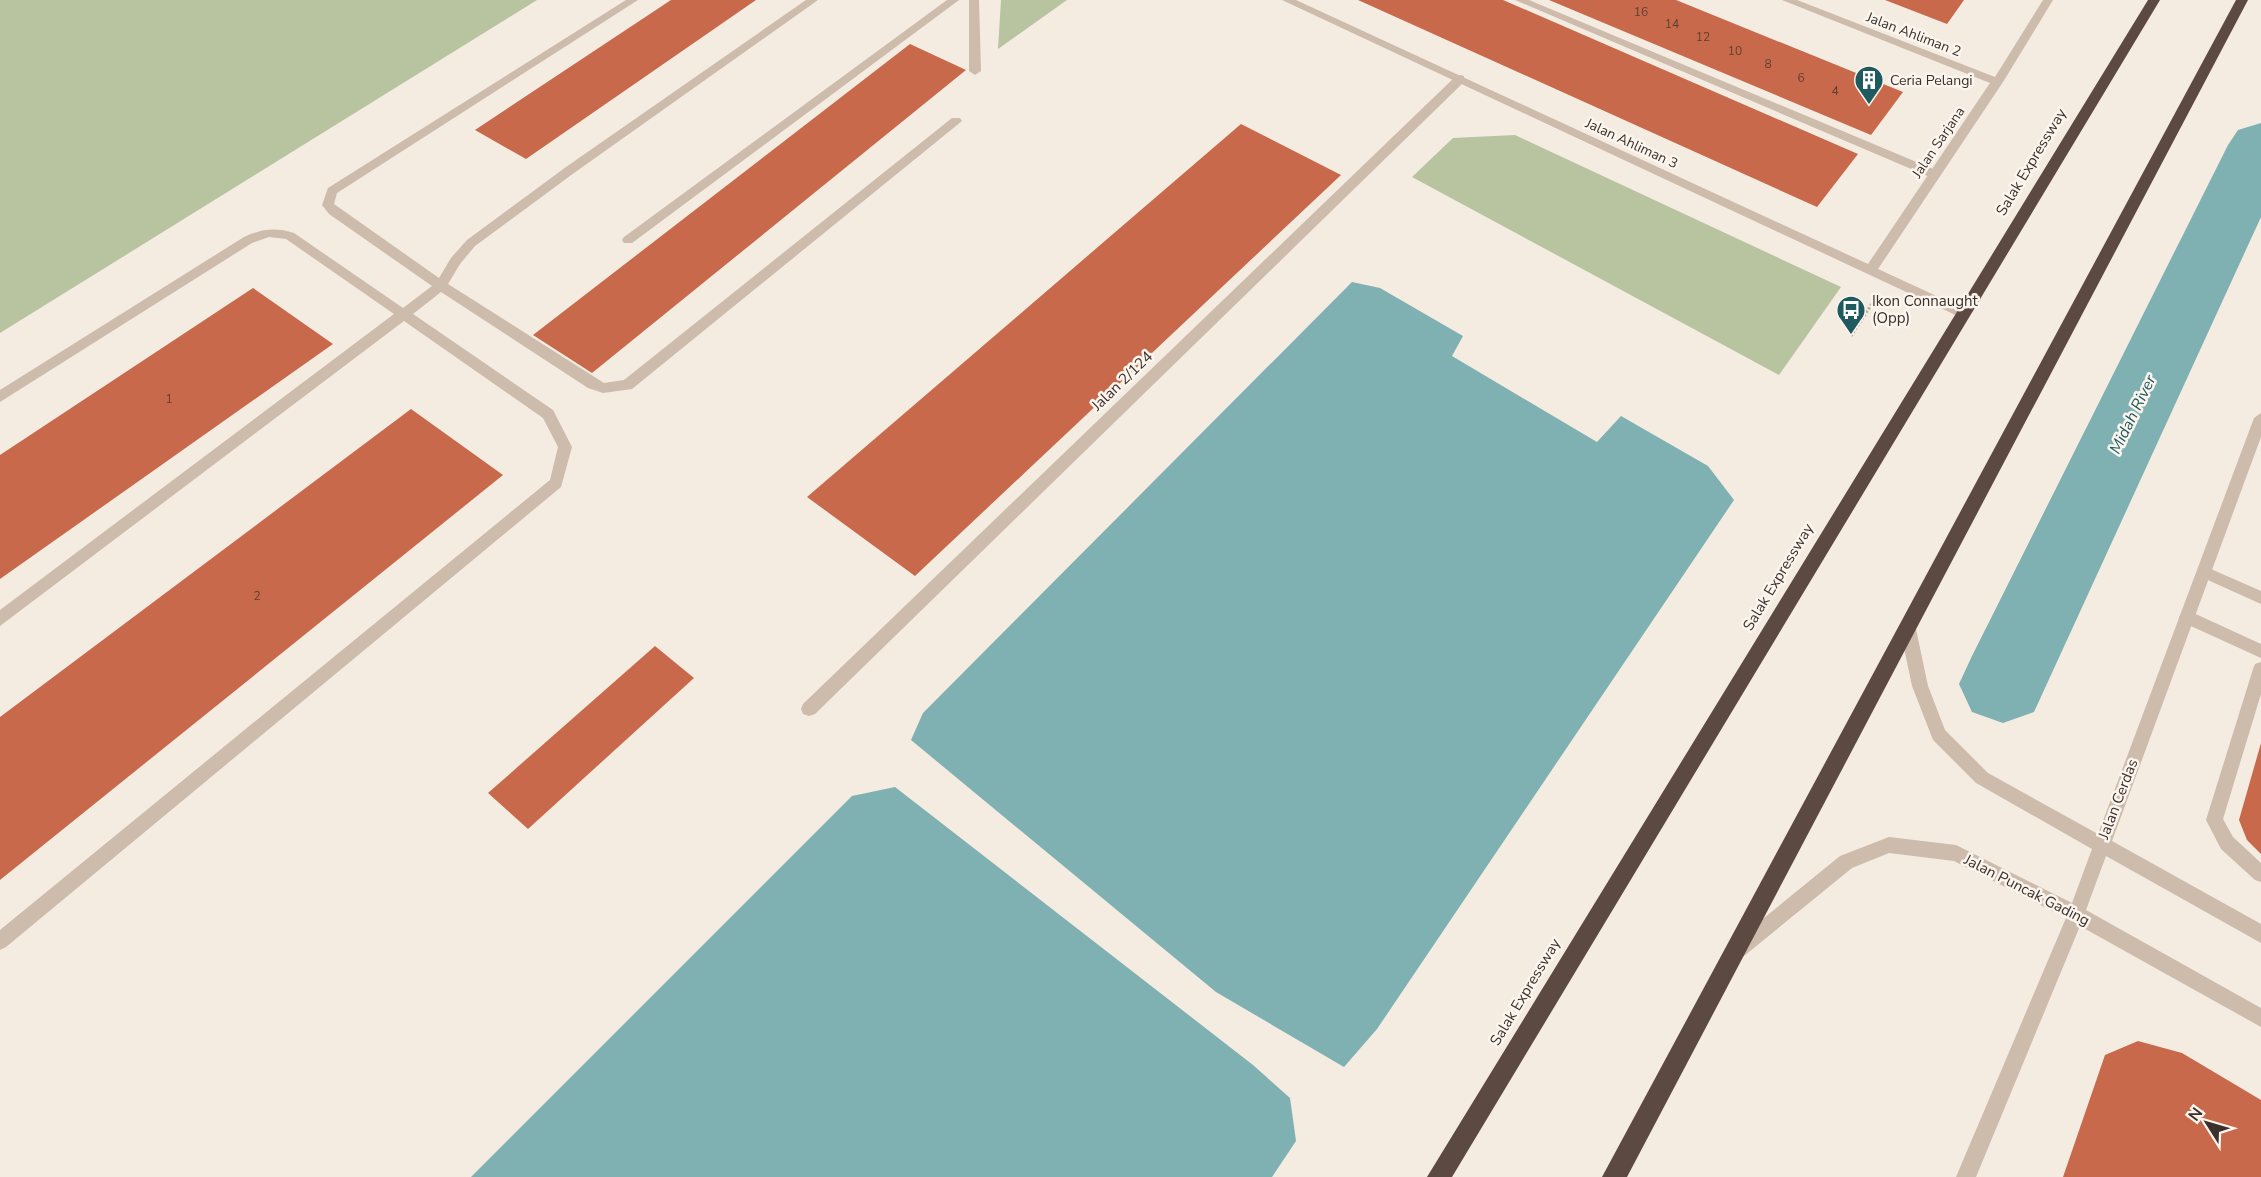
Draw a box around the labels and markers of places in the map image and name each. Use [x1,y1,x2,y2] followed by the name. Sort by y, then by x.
[1853,64,1885,106] building icon: Ceria Pelangi
[1890,71,1973,90] place label: Ceria Pelangi
[1872,291,1978,328] place label: Ikon Connaught (Opp)
[1835,294,1867,336] bus stop icon: Ikon Connaught (Opp)

